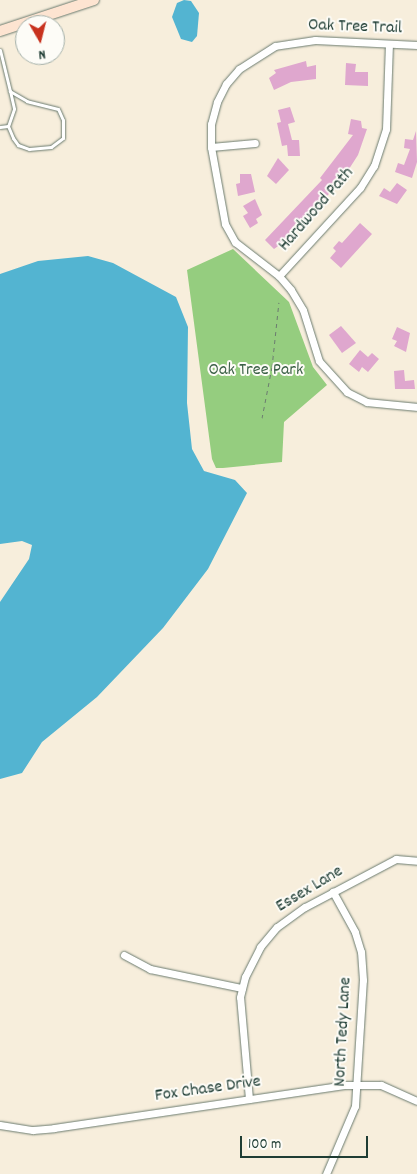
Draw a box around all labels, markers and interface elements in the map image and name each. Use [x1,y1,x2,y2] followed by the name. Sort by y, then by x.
[15,15,65,65] north arrow
[308,16,402,40] street label: Oak Tree Trail
[37,43,47,64] text: N
[275,163,359,257] street label: Hardwood Path
[209,360,303,382] park label: Oak Tree Park
[273,862,347,918] street label: Essex Lane
[330,977,358,1087] street label: North Tedy Lane
[154,1072,262,1108] street label: Fox Chase Drive
[242,1126,370,1158] scale bar
[248,1134,281,1156] text: 100 m

